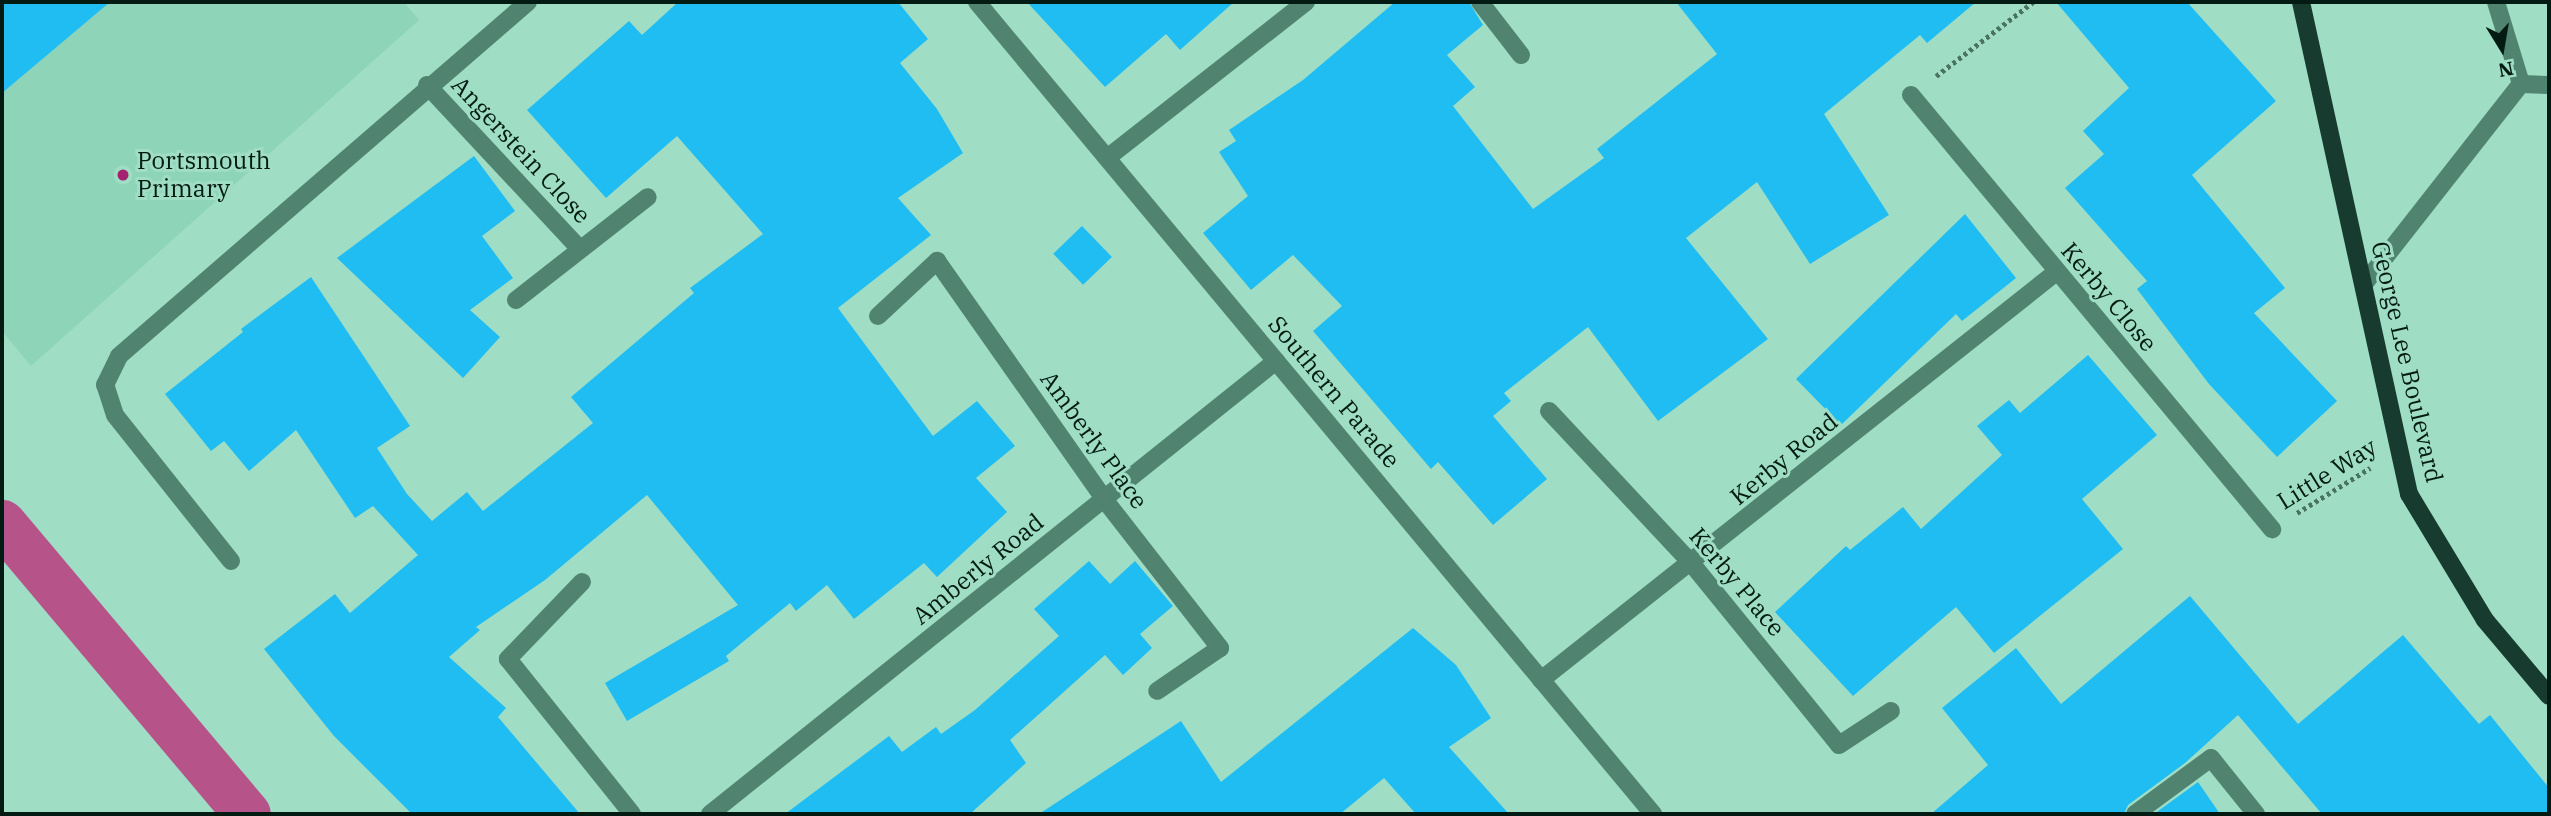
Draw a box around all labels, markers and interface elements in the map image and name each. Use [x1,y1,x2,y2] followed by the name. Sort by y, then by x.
[2467,14,2537,84] north arrow
[2496,56,2516,83] text: N
[446,71,596,229] street label: Angerstein Close
[137,147,271,203] place label: Portsmouth Primary
[115,167,131,183] marker: Portsmouth Primary
[2055,237,2163,357] street label: Kerby Close
[2365,239,2449,485] street label: George Lee Boulevard
[1262,310,1406,474] street label: Southern Parade
[1034,365,1154,515] street label: Amberly Place
[1725,407,1843,511] street label: Kerby Road
[2272,432,2382,516] street label: Little Way
[907,507,1049,631] street label: Amberly Road
[1683,522,1791,642] street label: Kerby Place

